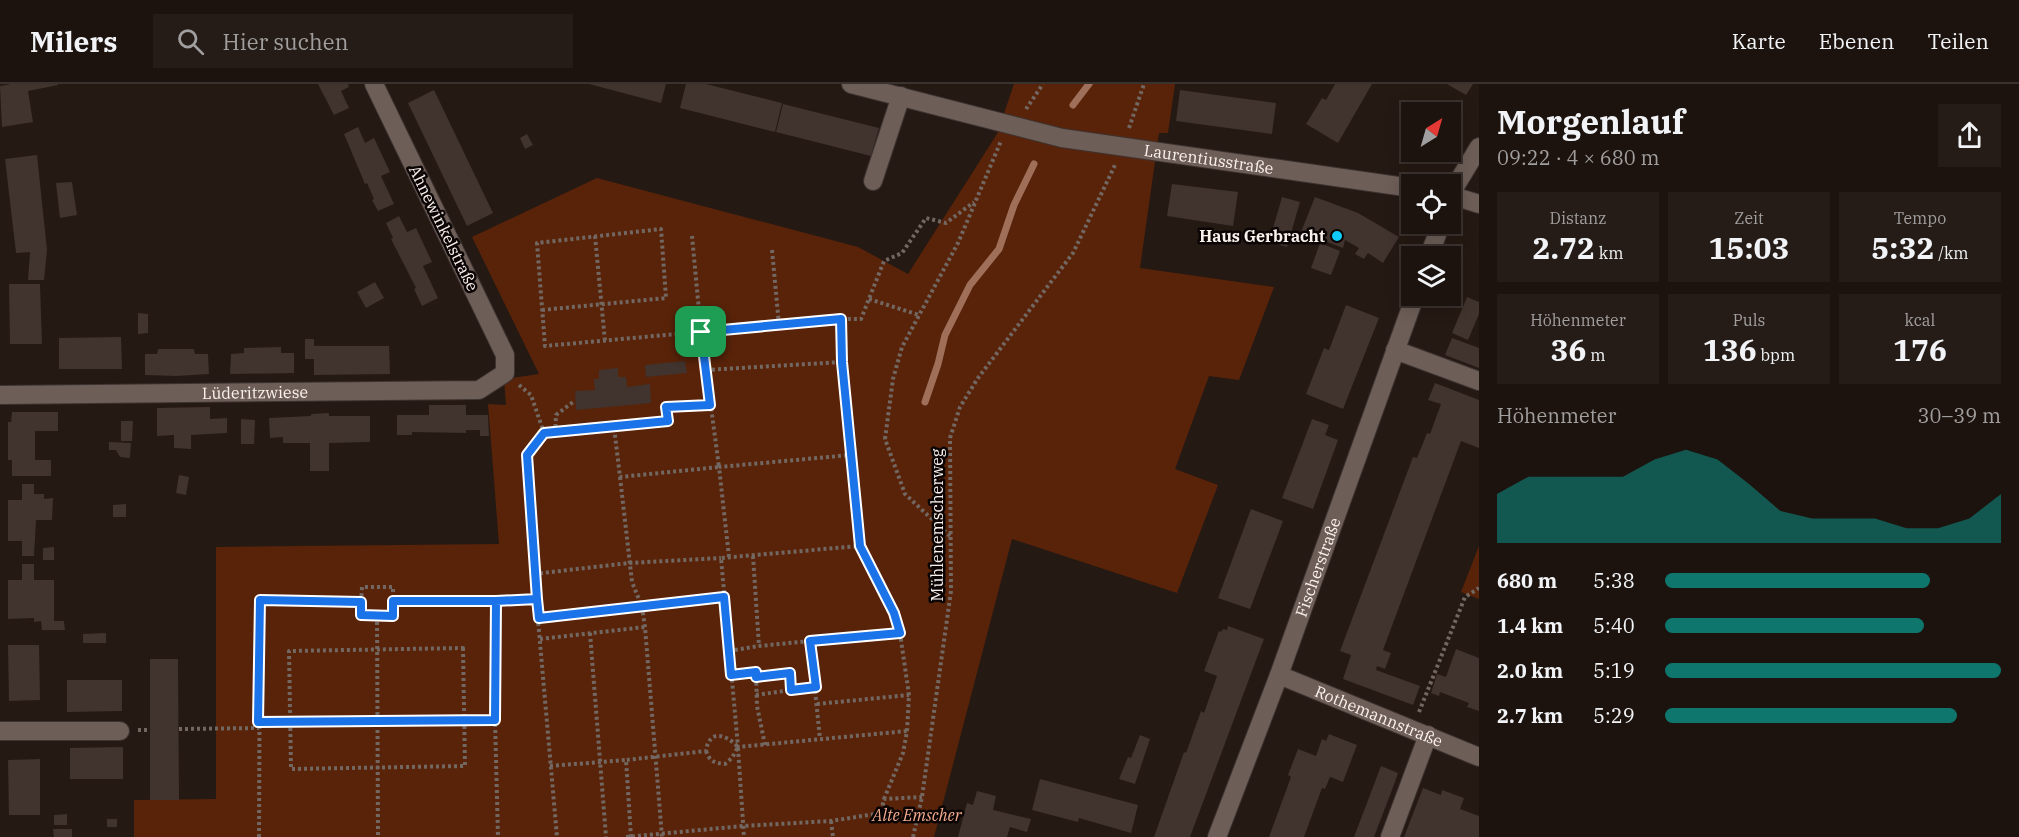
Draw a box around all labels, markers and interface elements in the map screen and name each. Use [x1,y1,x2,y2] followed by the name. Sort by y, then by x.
[153,14,573,68] search box
[30,23,117,60] text: Milers
[174,25,207,58] icon: search
[222,27,349,56] text: Hier suchen
[1732,27,1786,55] text: Karte
[1819,27,1894,55] text: Ebenen
[1927,27,1989,55] text: Teilen
[1497,100,1685,143] text: Morgenlauf
[1401,102,1461,162] north arrow
[1401,102,1461,306] map controls
[1938,104,2001,167] button: share
[1143,140,1275,178] street label: Laurentiusstraße
[1497,144,1660,171] text: 09:22 · 4 × 680 m
[405,162,483,294] street label: Ahnewinkelstraße
[1401,174,1461,234] button: locate
[1550,208,1606,228] text: Distanz
[1734,208,1764,228] text: Zeit
[1894,208,1946,228] text: Tempo
[1199,226,1325,246] place label: Haus Gerbracht
[1533,228,1595,267] text: 2.72
[1708,228,1790,267] text: 15:03
[1871,228,1934,267] text: 5:32
[1330,229,1344,243] marker: Haus Gerbracht
[1595,243,1623,263] text: km
[1934,243,1969,263] text: /km
[1401,246,1461,306] button: layers
[675,306,726,357] pin
[1530,310,1626,330] text: Höhenmeter
[1733,310,1765,330] text: Puls
[1905,310,1935,330] text: kcal
[684,315,717,348] icon: arrive
[1551,330,1587,369] text: 36
[1703,330,1757,369] text: 136
[1893,330,1947,369] text: 176
[1587,345,1605,365] text: m
[1757,345,1795,365] text: bpm
[202,382,308,403] street label: Lüderitzwiese
[1497,402,1616,429] text: Höhenmeter
[1918,402,2001,429] text: 30–39 m
[927,448,947,602] street label: Mühlenemscherweg
[1291,515,1345,620] street label: Fischerstraße
[1497,567,1557,594] text: 680 m
[1593,567,1635,594] text: 5:38
[1497,612,1563,639] text: 1.4 km
[1593,612,1635,639] text: 5:40
[1497,657,1563,684] text: 2.0 km
[1593,657,1635,684] text: 5:19
[1312,681,1446,751] street label: Rothemannstraße
[1497,702,1563,729] text: 2.7 km
[1593,702,1635,729] text: 5:29
[871,805,963,825] park label: Alte Emscher

